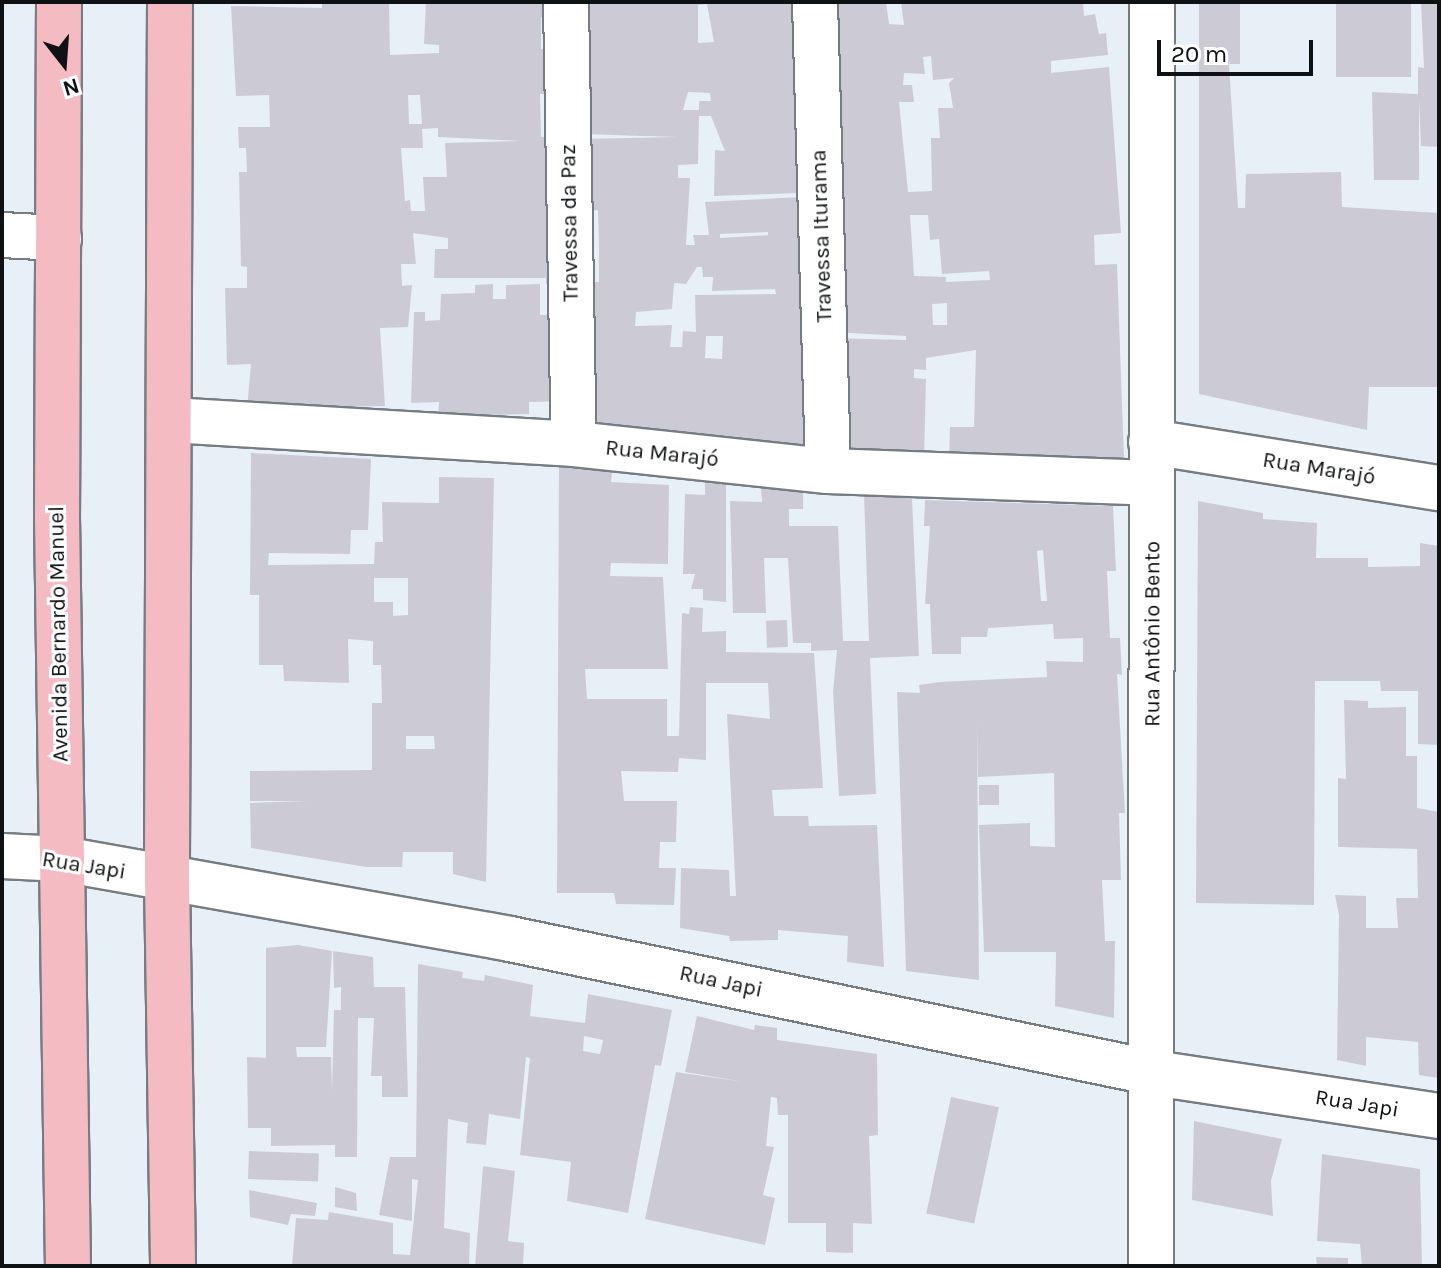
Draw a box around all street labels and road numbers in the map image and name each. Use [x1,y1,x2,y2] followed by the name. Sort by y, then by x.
[555,144,585,302] street label: Travessa da Paz
[806,149,838,323] street label: Travessa Iturama
[604,435,720,473] street label: Rua Marajó
[1261,447,1377,491] street label: Rua Marajó
[44,506,74,762] street label: Avenida Bernardo Manuel
[1140,541,1166,727] street label: Rua Antônio Bento
[40,846,128,886] street label: Rua Japi
[677,960,765,1004] street label: Rua Japi
[1313,1084,1401,1124] street label: Rua Japi

